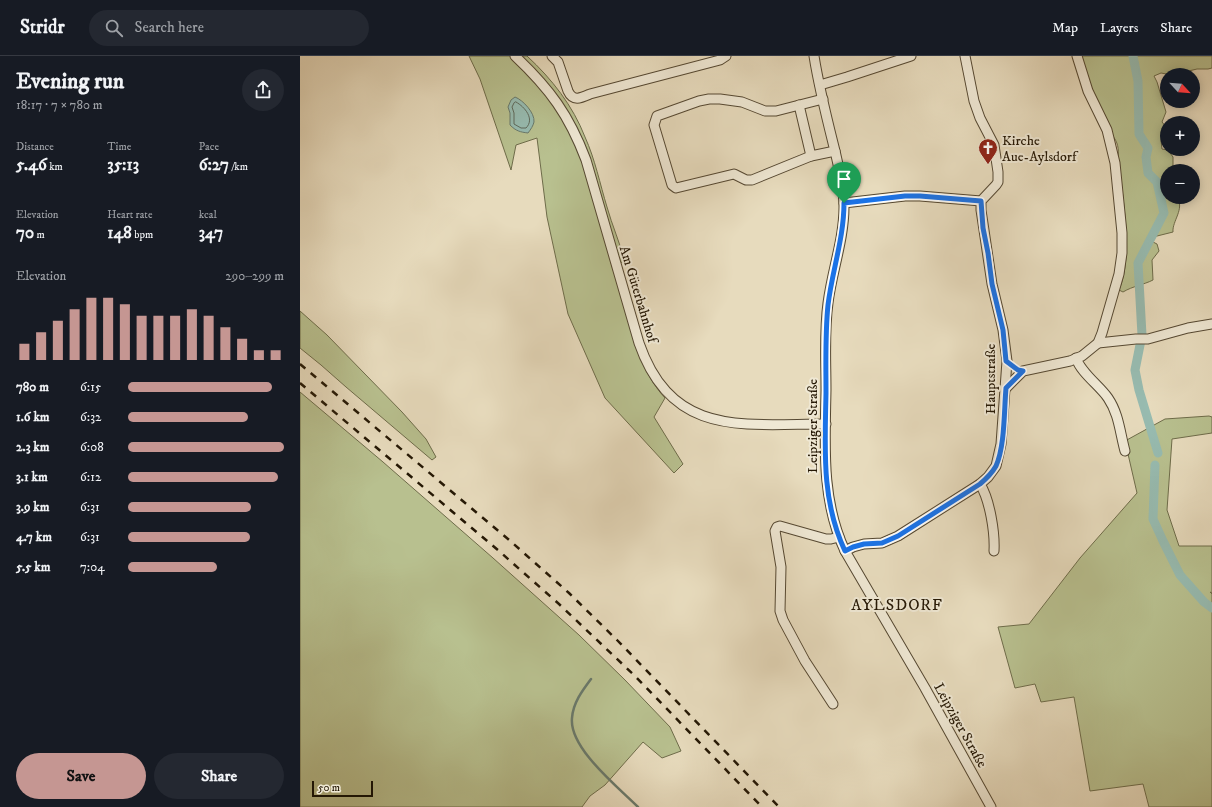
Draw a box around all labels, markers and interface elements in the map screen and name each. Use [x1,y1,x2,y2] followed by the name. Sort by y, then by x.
[89,10,369,46] search box
[20,16,65,39] text: Stridr
[103,17,125,39] icon: search
[135,18,204,37] text: Search here
[1052,19,1078,37] text: Map
[1100,19,1138,37] text: Layers
[1160,19,1192,37] text: Share
[16,68,124,95] text: Evening run
[1160,68,1200,108] north arrow
[1160,68,1200,204] map controls
[242,69,284,111] button: share
[16,97,103,113] text: 18:17 · 7 × 780 m
[1160,116,1200,156] button: +
[1002,132,1079,166] place label: Kirche Aue-Aylsdorf
[977,137,999,165] church icon: Kirche Aue-Aylsdorf
[16,140,54,154] text: Distance
[107,140,131,154] text: Time
[199,140,219,154] text: Pace
[16,154,47,176] text: 5.46
[107,154,139,176] text: 35:13
[199,154,229,176] text: 6:27
[47,160,63,174] text: km
[229,160,248,174] text: /km
[827,162,861,203] pin
[1160,164,1200,204] button: −
[833,168,855,190] icon: arrive
[16,208,59,222] text: Elevation
[107,208,152,222] text: Heart rate
[199,208,217,222] text: kcal
[16,222,34,244] text: 70
[107,222,132,244] text: 148
[199,222,223,244] text: 347
[34,228,45,242] text: m
[132,228,153,242] text: bpm
[615,244,662,347] street label: Am Güterbahnhof
[16,268,66,284] text: Elevation
[225,268,284,284] text: 290–299 m
[982,344,1000,414] street label: Hauptstraße
[16,379,49,395] text: 780 m
[80,379,101,395] text: 6:15
[804,379,822,473] street label: Leipziger Straße
[16,409,50,425] text: 1.6 km
[80,409,101,425] text: 6:32
[16,439,50,455] text: 2.3 km
[80,439,104,455] text: 6:08
[16,469,48,485] text: 3.1 km
[80,469,101,485] text: 6:12
[16,499,49,515] text: 3.9 km
[80,499,100,515] text: 6:31
[16,529,52,545] text: 4.7 km
[80,529,100,545] text: 6:31
[16,559,50,575] text: 5.5 km
[80,559,105,575] text: 7:04
[851,595,943,615] district label: AYLSDORF
[929,680,991,771] street label: Leipziger Straße
[16,753,146,799] button: Save
[154,753,284,799] button: Share
[312,779,373,798] scale bar
[318,781,340,795] text: 50 m

